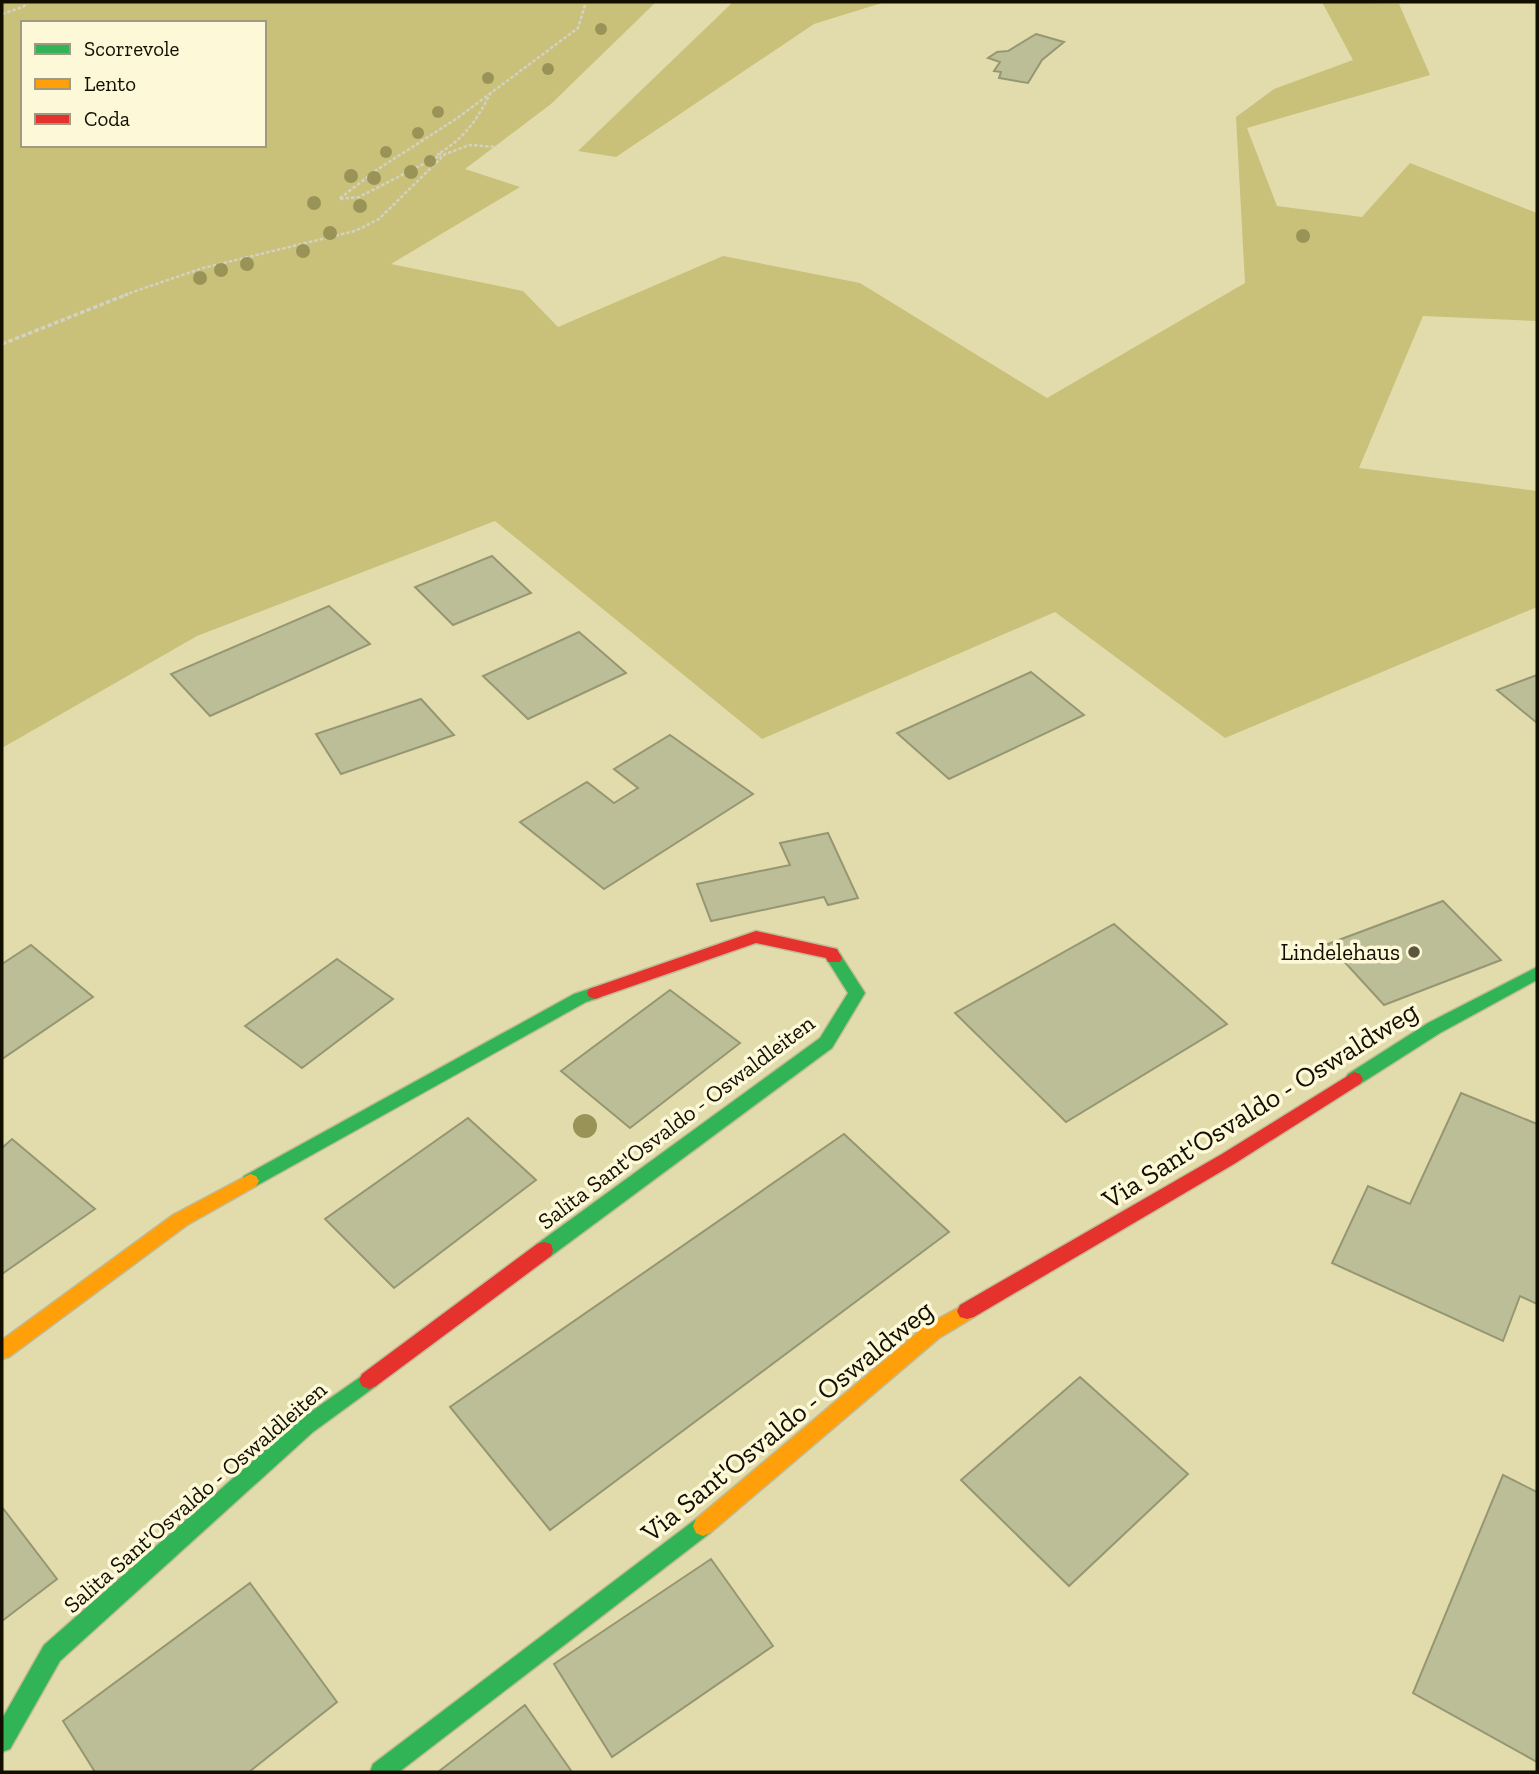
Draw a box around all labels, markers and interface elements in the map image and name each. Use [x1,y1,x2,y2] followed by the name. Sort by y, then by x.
[21,21,266,147] legend
[84,36,179,61] text: Scorrevole
[84,71,136,96] text: Lento
[84,106,130,131] text: Coda
[1281,938,1400,966] place label: Lindelehaus
[1406,944,1422,960] marker: Lindelehaus
[1095,994,1424,1216] street label: Via Sant'Osvaldo - Oswaldweg
[532,1009,820,1235] street label: Salita Sant'Osvaldo - Oswaldleiten
[634,1293,939,1549] street label: Via Sant'Osvaldo - Oswaldweg
[58,1375,332,1619] street label: Salita Sant'Osvaldo - Oswaldleiten

